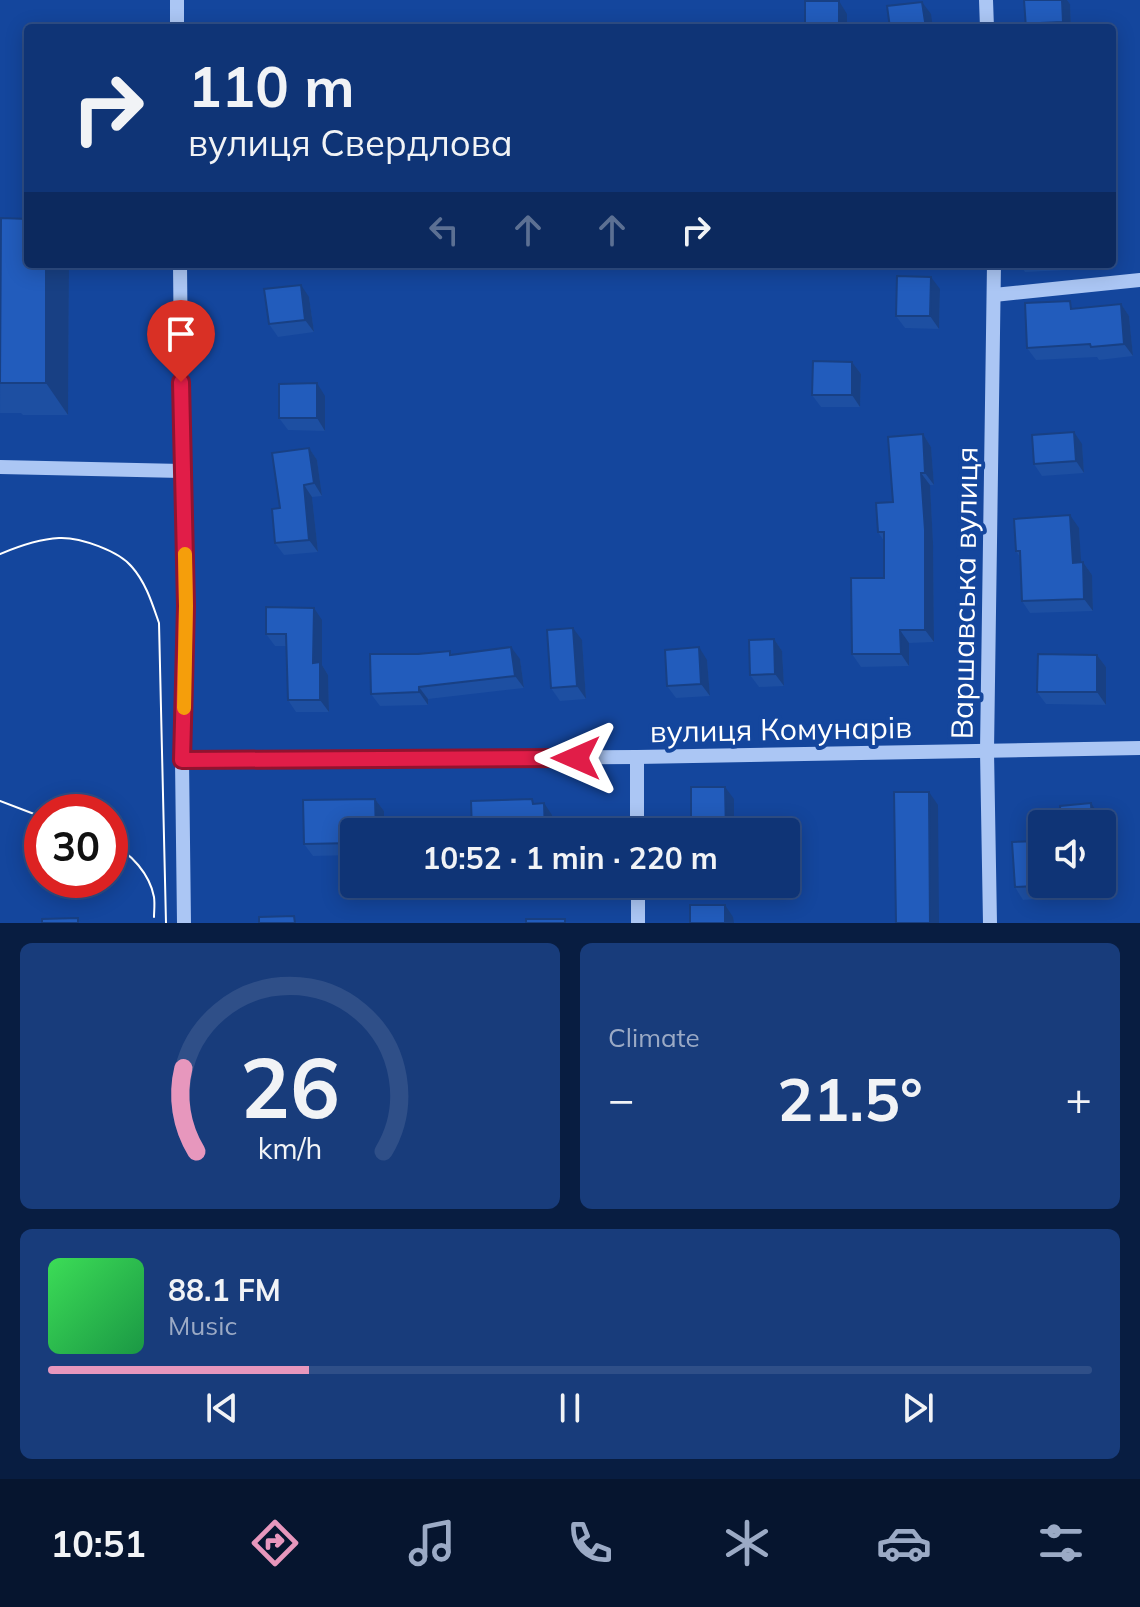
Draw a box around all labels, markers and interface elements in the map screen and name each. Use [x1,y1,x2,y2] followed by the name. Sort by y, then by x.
[188,51,355,121] text: 110 m
[56,56,160,160] icon: right
[188,120,513,165] text: вулиця Свердлова
[422,208,466,252] icon: left
[506,208,550,252] icon: ahead
[590,208,634,252] icon: ahead
[674,208,718,252] icon: right
[147,300,215,382] pin
[159,312,203,356] icon: arrive
[942,446,986,740] street label: Варшавська вулиця
[650,708,912,750] street label: вулиця Комунарів
[534,716,618,800] position arrow
[24,794,128,898] speed limit sign: 30
[1028,810,1116,898] map controls
[1028,810,1116,898] button: sound
[422,839,718,877] text: 10:52 · 1 min · 220 m
[608,1021,700,1054] text: Climate
[240,1034,340,1139] text: 26
[777,1061,923,1136] text: 21.5°
[608,1071,634,1126] text: −
[1066,1071,1092,1126] text: +
[258,1130,322,1166] text: km/h
[168,1271,281,1309] text: 88.1 FM
[168,1309,237,1342] text: Music
[200,1386,244,1430] icon: previous
[548,1386,592,1430] icon: pause
[896,1386,940,1430] icon: next
[247,1515,303,1571] icon: directions
[404,1515,460,1571] icon: music
[562,1515,618,1571] icon: phone
[719,1515,775,1571] icon: climate
[876,1515,932,1571] icon: car
[1033,1515,1089,1571] icon: filters
[51,1521,146,1566] text: 10:51

